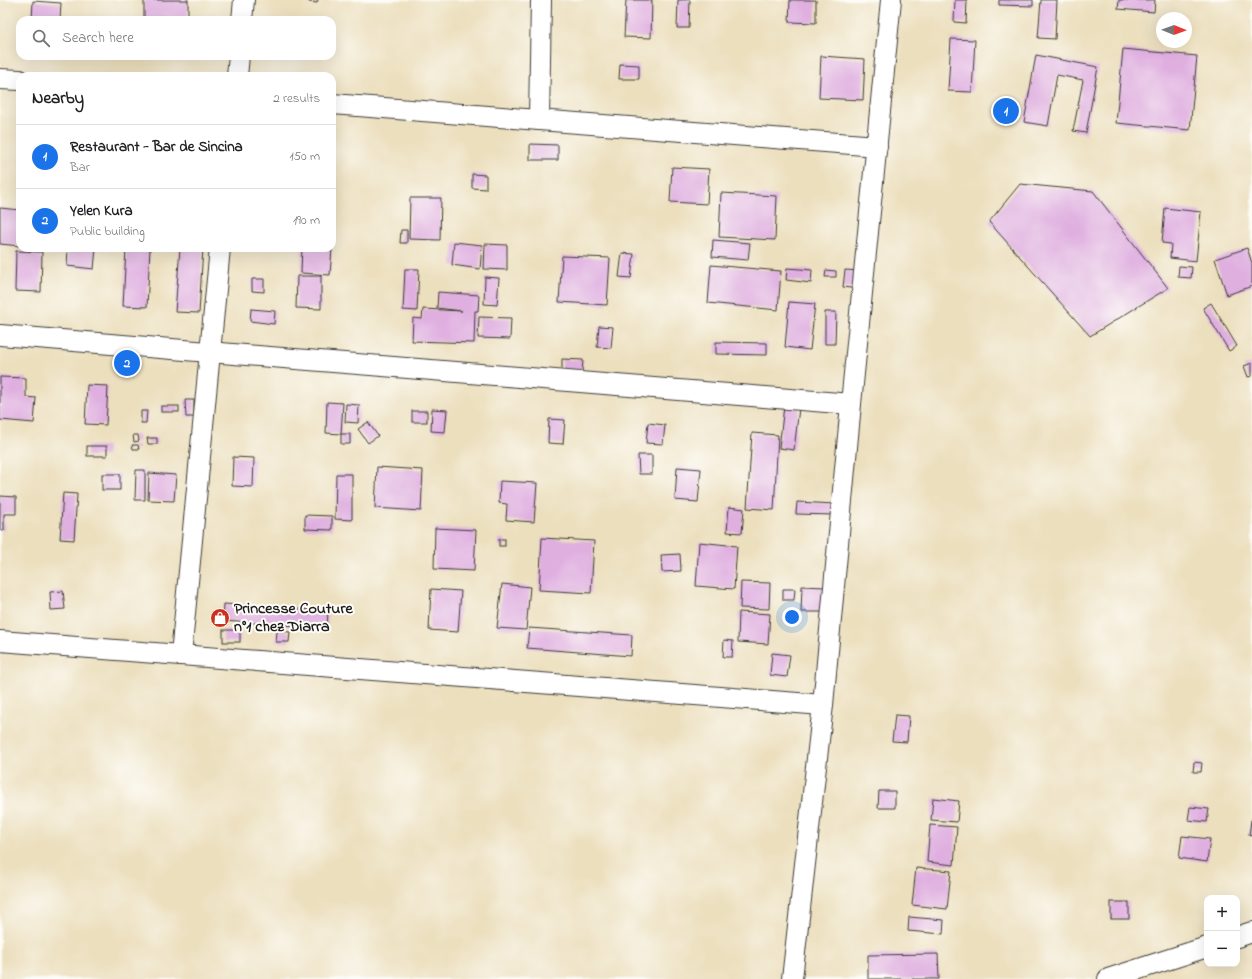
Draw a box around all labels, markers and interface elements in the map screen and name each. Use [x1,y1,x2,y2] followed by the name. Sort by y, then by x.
[1156,12,1192,48] north arrow
[16,16,336,60] search box
[30,27,52,49] icon: search
[62,27,134,49] text: Search here
[32,86,84,111] text: Nearby
[273,89,320,108] text: 2 results
[993,96,1019,126] pin: 1
[70,136,243,158] text: Restaurant - Bar de Sincina
[43,147,47,166] text: 1
[289,147,320,166] text: 150 m
[70,158,90,177] text: Bar
[70,200,133,222] text: Yelen Kura
[42,211,48,230] text: 2
[293,211,320,230] text: 190 m
[70,222,145,241] text: Public building
[114,348,140,378] pin: 2
[234,597,353,639] place label: Princesse Couture n°1 chez Diarra
[209,607,231,629] shop icon: Princesse Couture n°1 chez Diarra
[782,607,802,627] your location
[1204,895,1240,967] map controls
[1204,895,1240,931] button: +
[1204,931,1240,967] button: −

